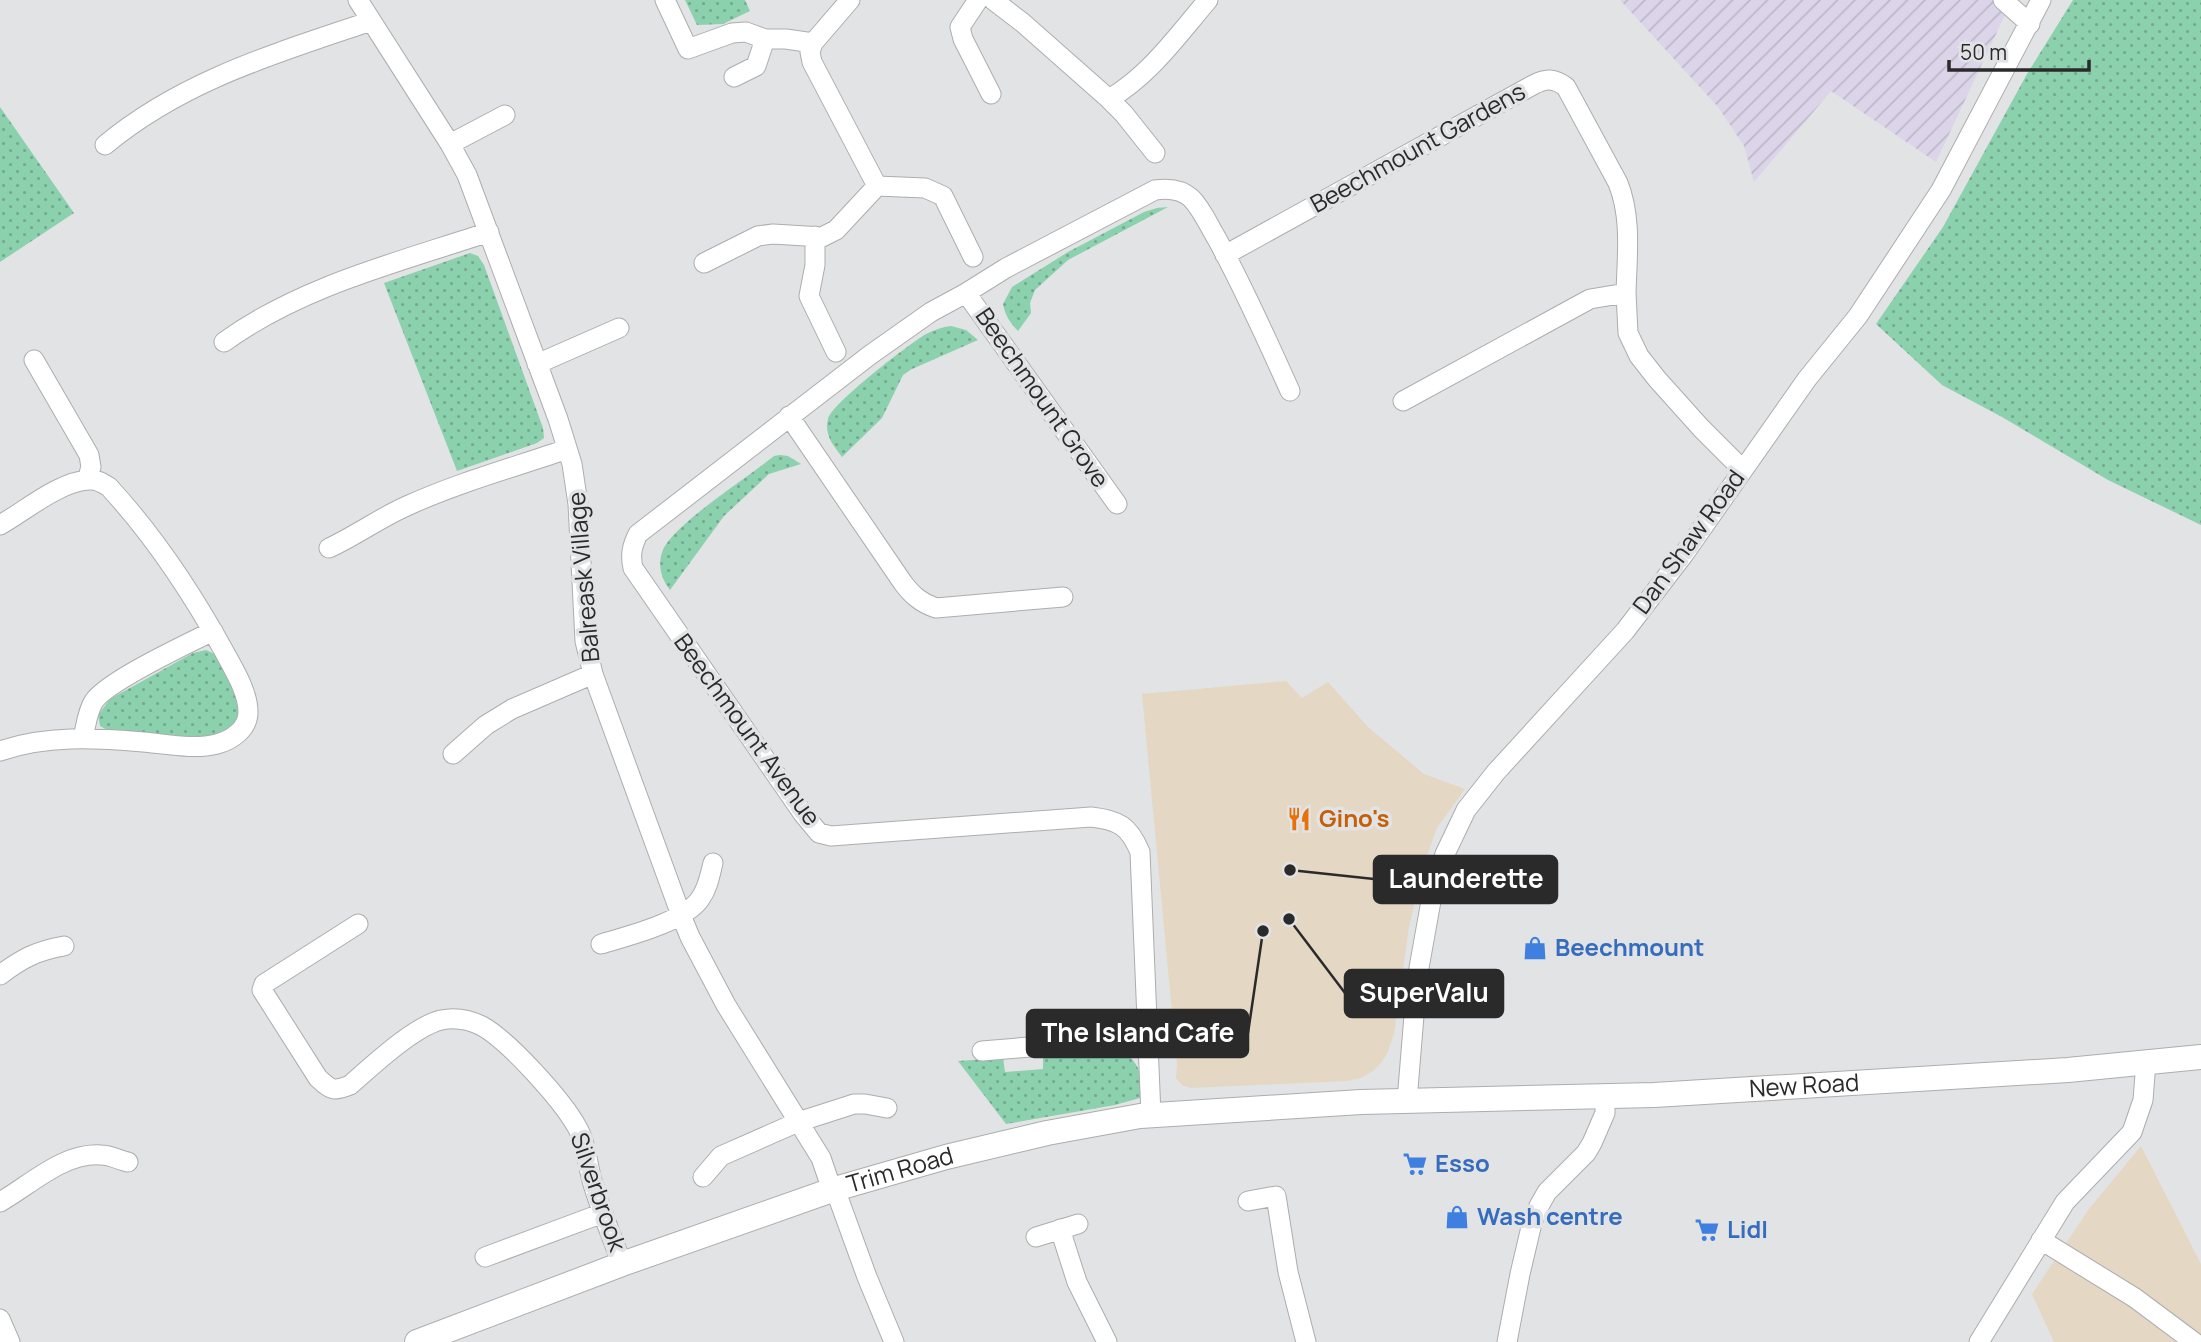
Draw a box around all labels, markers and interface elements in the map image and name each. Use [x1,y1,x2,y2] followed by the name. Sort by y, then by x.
[1949,28,2089,72] scale bar
[1960,38,2007,66] text: 50 m
[1304,74,1531,220] street label: Beechmount Gardens
[969,301,1118,494] street label: Beechmount Grove
[1624,462,1751,620] street label: Dan Shaw Road
[559,491,606,664] street label: Balreask Village
[667,626,829,832] street label: Beechmount Avenue
[1319,801,1390,834] place label: Gino's
[1285,805,1313,833] restaurant icon: Gino's
[1374,856,1557,903] callout: Launderette
[1388,860,1544,896] text: Launderette
[1555,930,1705,963] place label: Beechmount
[1521,934,1549,962] shop icon: Beechmount
[1345,970,1503,1017] callout: SuperValu
[1359,974,1489,1010] text: SuperValu
[1027,1010,1248,1057] callout: The Island Cafe
[1042,1014,1234,1050] text: The Island Cafe
[1748,1065,1860,1104] street label: New Road
[564,1128,635,1256] street label: Silverbrook
[843,1138,957,1200] street label: Trim Road
[1435,1146,1490,1179] place label: Esso
[1401,1150,1429,1178] supermarket icon: Esso
[1477,1199,1623,1232] place label: Wash centre
[1443,1203,1471,1231] shop icon: Wash centre
[1727,1212,1768,1245] place label: Lidl
[1693,1216,1721,1244] supermarket icon: Lidl

